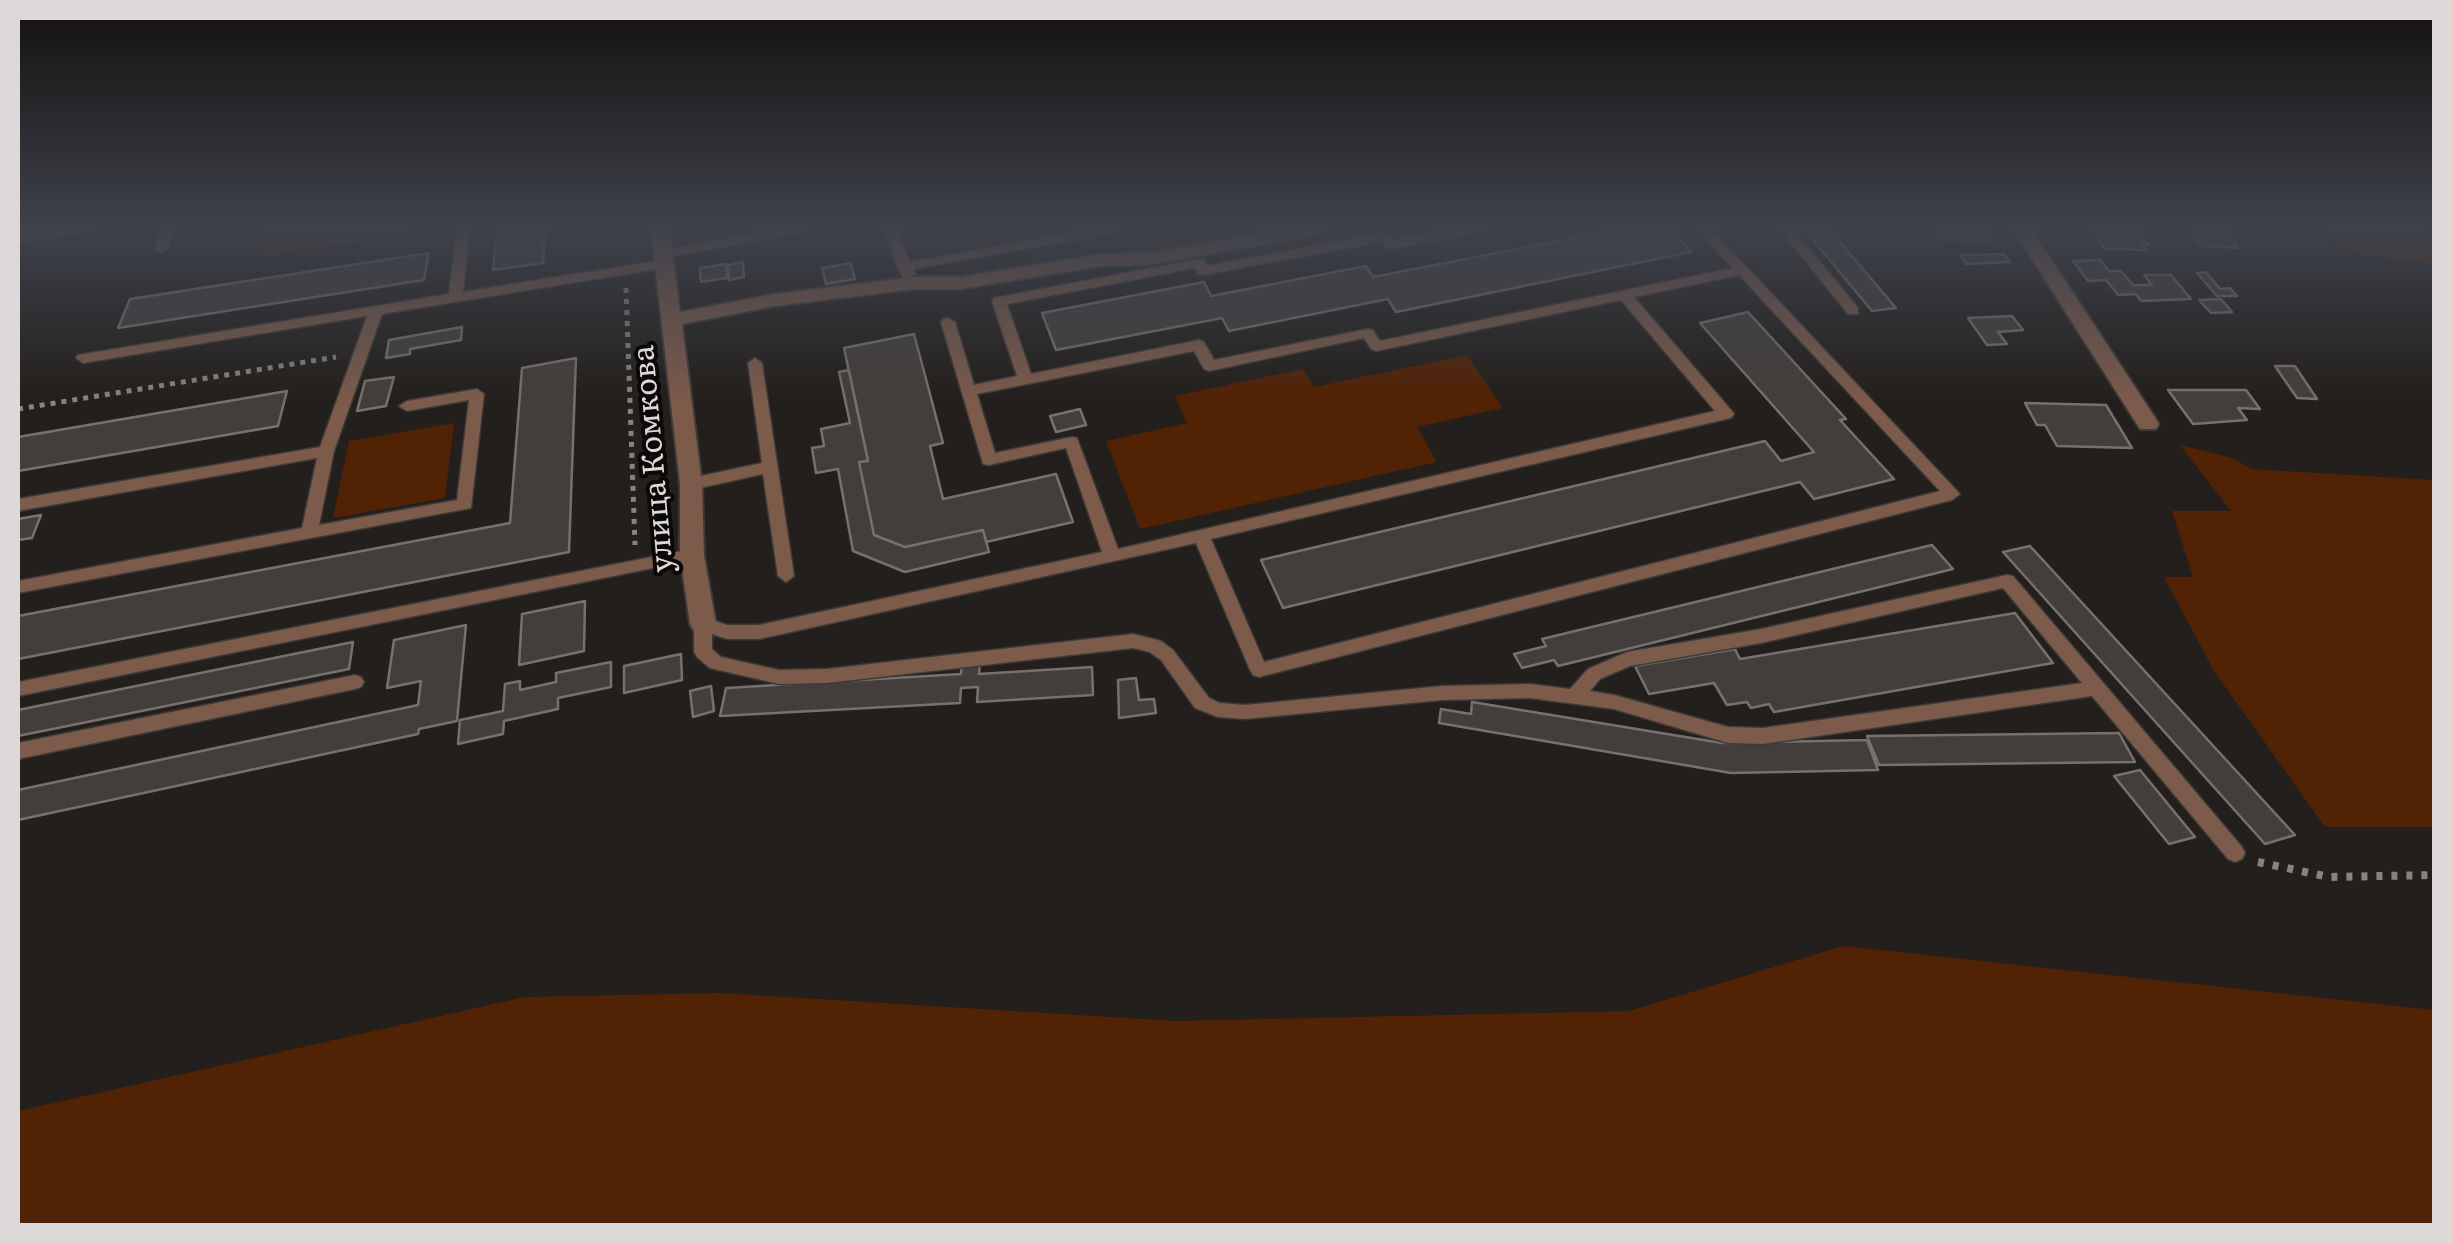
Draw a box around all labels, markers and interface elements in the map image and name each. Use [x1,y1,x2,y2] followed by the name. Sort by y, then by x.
[626,344,682,574] street label: улица Комкова

